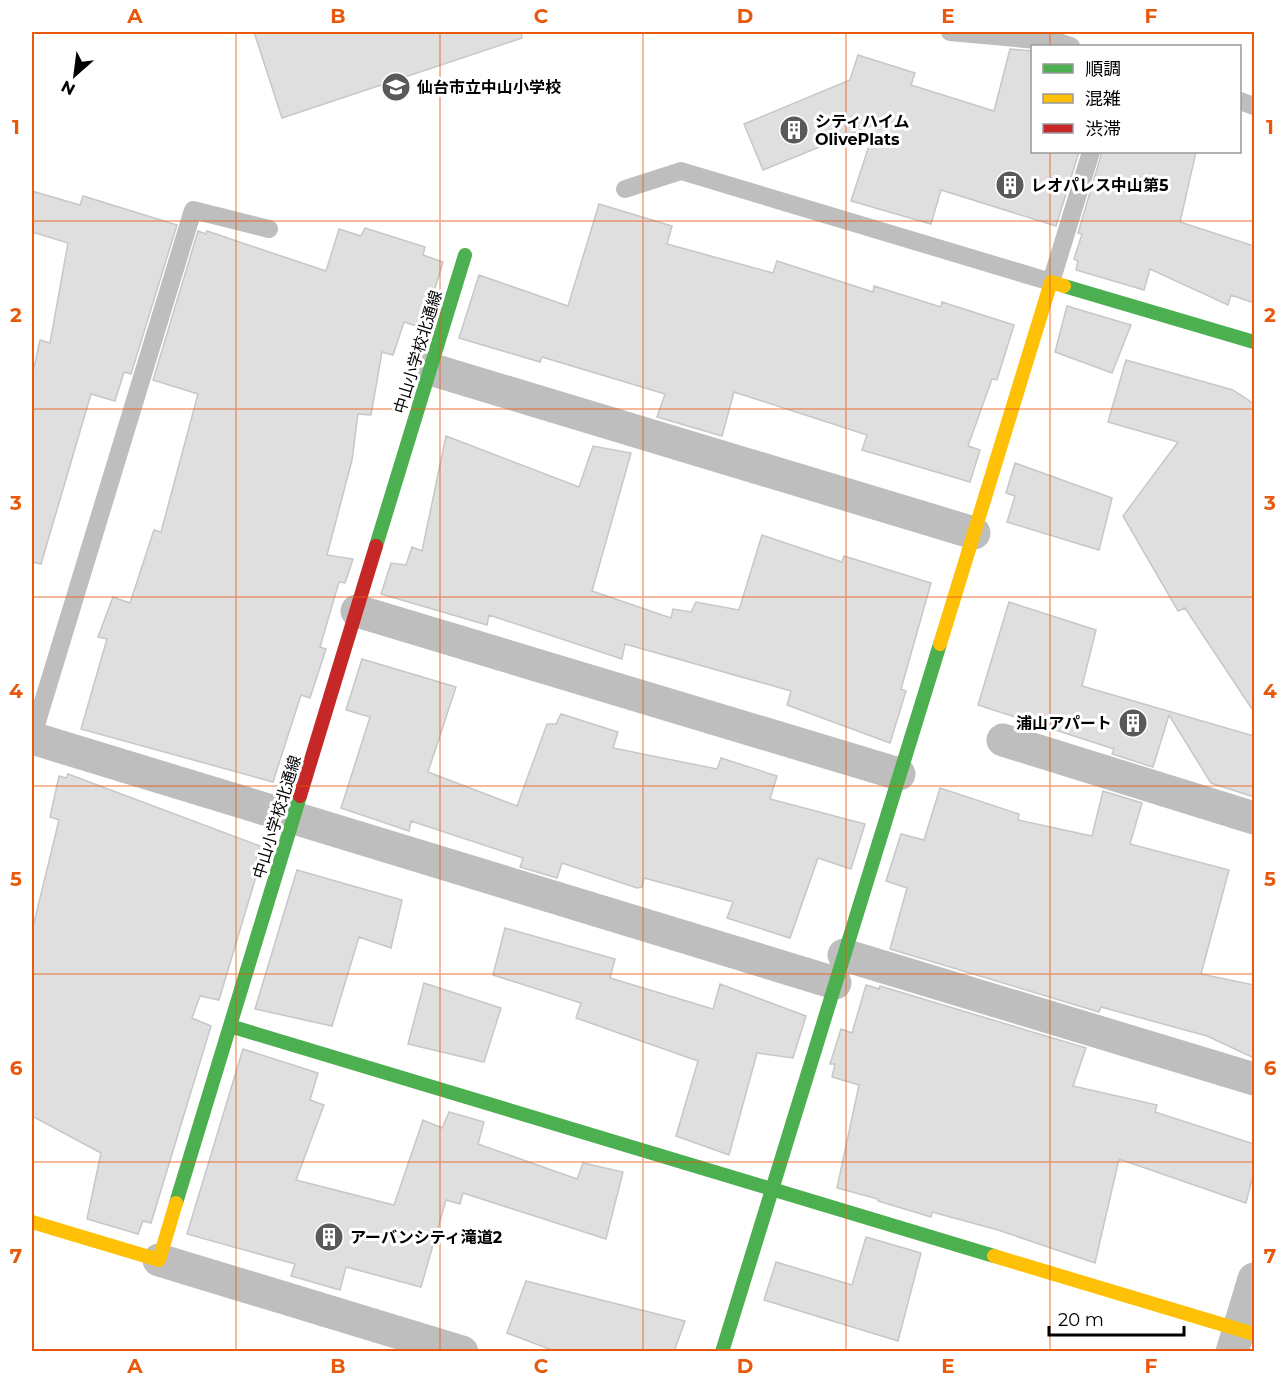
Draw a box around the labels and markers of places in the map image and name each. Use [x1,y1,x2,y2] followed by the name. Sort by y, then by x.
[380,71,412,103] school or university icon: 仙台市立中山小学校
[416,78,561,97] place label: 仙台市立中山小学校
[815,112,909,149] place label: シティハイム OlivePlats
[778,114,810,146] building icon: シティハイム OlivePlats
[994,169,1026,201] building icon: レオパレス中山第5
[1031,176,1169,195] place label: レオパレス中山第5
[1117,707,1149,739] building icon: 浦山アパート
[1016,714,1112,733] place label: 浦山アパート
[313,1221,345,1253] building icon: アーバンシティ滝道2
[350,1228,502,1247] place label: アーバンシティ滝道2

